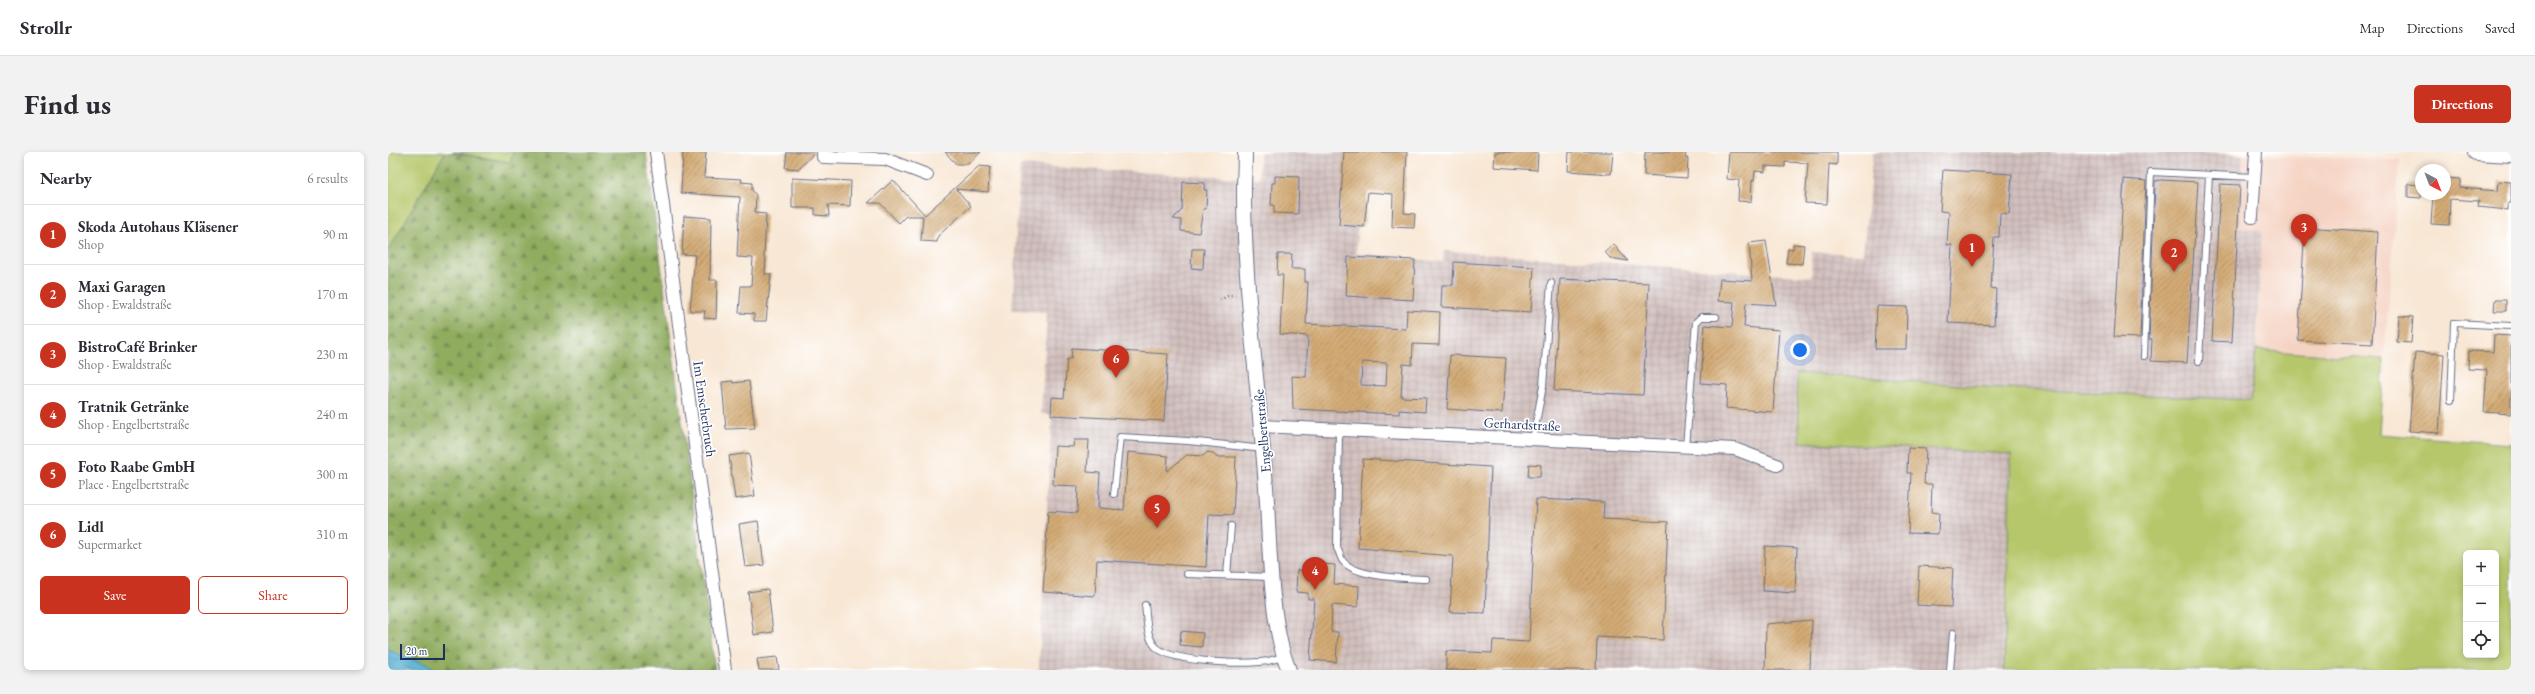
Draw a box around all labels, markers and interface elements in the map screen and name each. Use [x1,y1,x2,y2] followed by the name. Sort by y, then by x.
[20,15,72,40] text: Strollr
[2359,19,2385,37] text: Map
[2407,19,2463,37] text: Directions
[2485,19,2515,37] text: Saved
[2414,85,2511,123] button: Directions
[24,86,111,122] text: Find us
[2415,164,2451,200] north arrow
[40,167,92,189] text: Nearby
[307,170,348,187] text: 6 results
[2291,214,2317,247] pin: 3
[78,217,238,236] text: Skoda Autohaus Kläsener
[50,226,56,243] text: 1
[323,226,348,243] text: 90 m
[1959,234,1985,267] pin: 1
[78,236,104,253] text: Shop
[2161,239,2187,272] pin: 2
[78,277,166,296] text: Maxi Garagen
[50,286,56,303] text: 2
[317,286,348,303] text: 170 m
[78,296,172,313] text: Shop · Ewaldstraße
[78,337,197,356] text: BistroCafé Brinker
[1790,340,1810,360] your location
[1103,345,1129,378] pin: 6
[50,346,56,363] text: 3
[317,346,348,363] text: 230 m
[78,356,172,373] text: Shop · Ewaldstraße
[689,360,721,458] street label: Im Emscherbruch
[1249,388,1275,473] street label: Engelbertstraße
[78,397,189,416] text: Tratnik Getränke
[50,406,56,423] text: 4
[317,406,348,423] text: 240 m
[1483,413,1561,435] street label: Gerhardstraße
[78,416,189,433] text: Shop · Engelbertstraße
[78,457,195,476] text: Foto Raabe GmbH
[50,466,56,483] text: 5
[317,466,348,483] text: 300 m
[78,476,189,493] text: Place · Engelbertstraße
[1144,495,1170,528] pin: 5
[78,517,104,536] text: Lidl
[50,526,56,543] text: 6
[317,526,348,543] text: 310 m
[78,536,142,553] text: Supermarket
[2463,550,2499,658] map controls
[2463,550,2499,586] button: +
[1302,557,1328,590] pin: 4
[40,576,190,614] button: Save
[198,576,348,614] button: Share
[2463,586,2499,622] button: −
[2463,622,2499,658] button: locate
[400,642,445,661] scale bar
[406,644,427,658] text: 20 m

